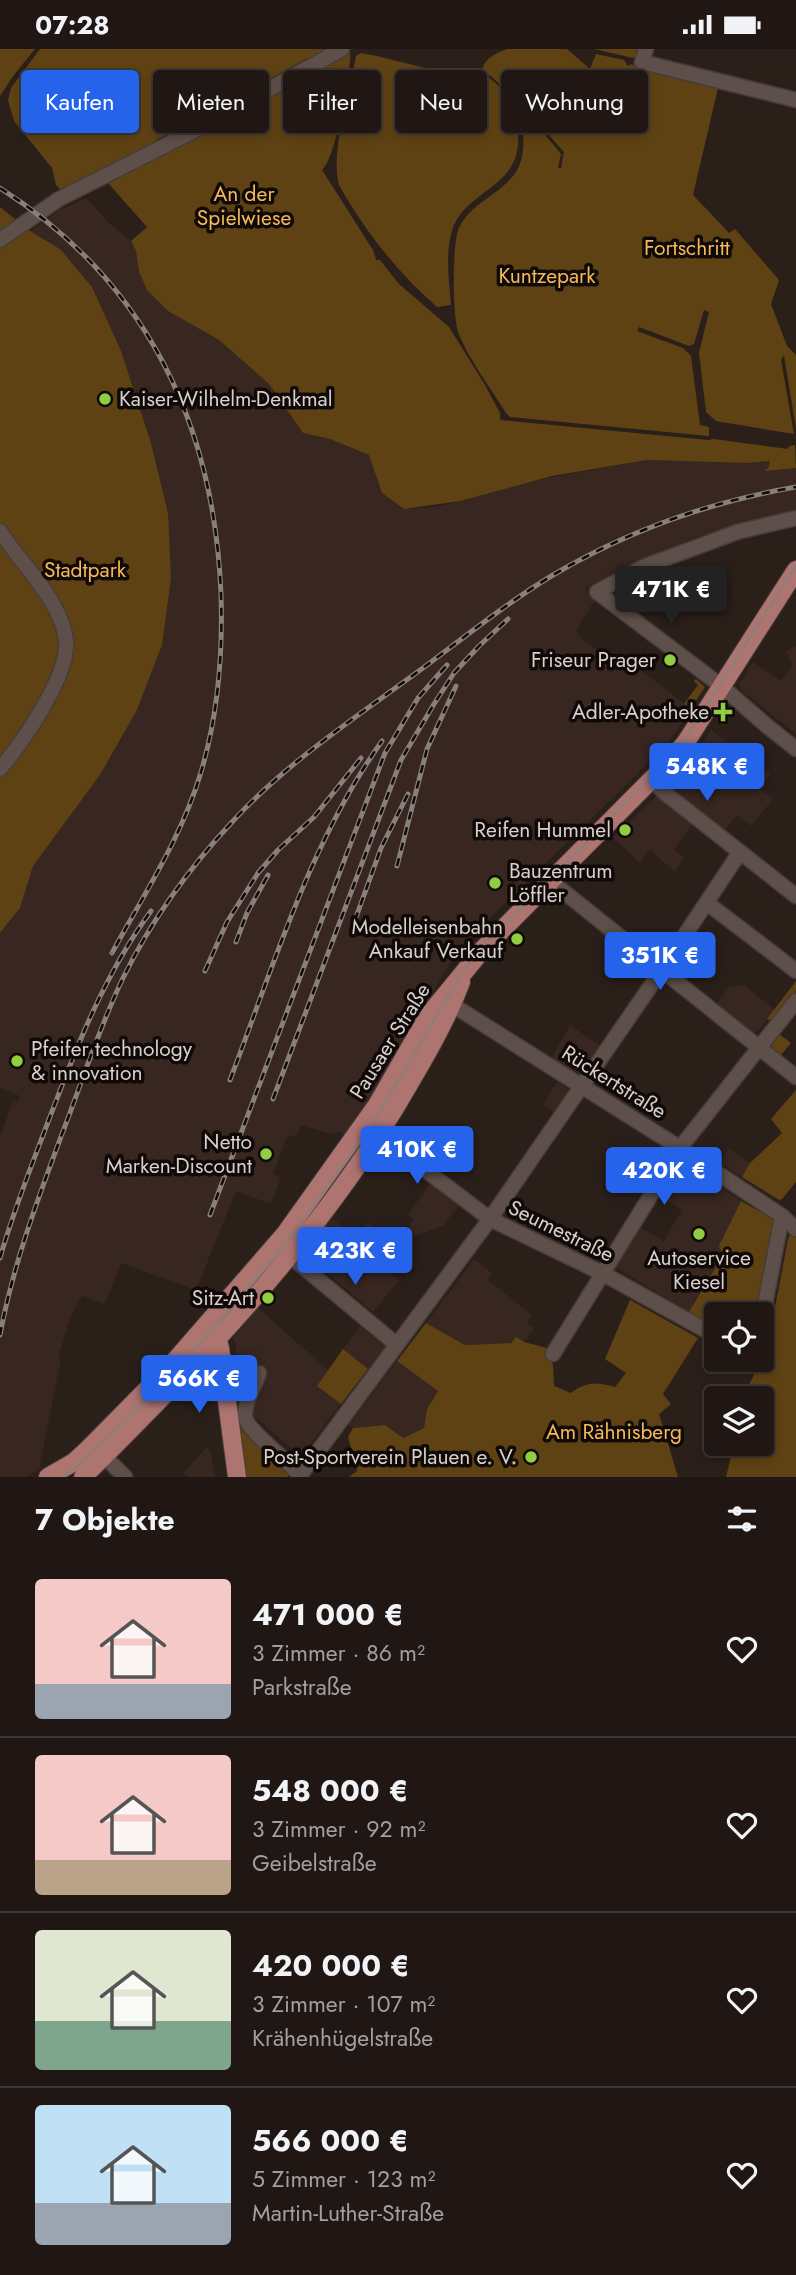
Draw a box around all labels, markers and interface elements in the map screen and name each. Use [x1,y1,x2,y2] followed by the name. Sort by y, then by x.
[35,6,110,44] text: 07:28
[21,70,139,133] chip: Kaufen
[153,70,269,133] chip: Mieten
[283,70,381,133] chip: Filter
[395,70,487,133] chip: Neu
[501,70,648,133] chip: Wohnung
[197,179,291,233] park label: An der Spielwiese
[644,233,730,263] park label: Fortschritt
[499,261,596,291] park label: Kuntzepark
[119,384,333,414] place label: Kaiser-Wilhelm-Denkmal
[97,391,113,407] marker: Kaiser-Wilhelm-Denkmal
[44,555,127,585] park label: Stadtpark
[614,567,728,626] pin: 471K €
[631,572,711,606] text: 471K €
[531,645,657,675] place label: Friseur Prager
[662,652,678,668] marker: Friseur Prager
[572,697,709,727] place label: Adler-Apotheke
[715,704,731,720] marker: Adler-Apotheke
[650,743,764,803] pin: 548K €
[665,749,749,783] text: 548K €
[474,815,611,845] place label: Reifen Hummel
[617,822,633,838] marker: Reifen Hummel
[509,856,613,910] place label: Bauzentrum Löffler
[487,875,503,891] marker: Bauzentrum Löffler
[351,912,504,966] place label: Modelleisenbahn Ankauf Verkauf
[509,931,525,947] marker: Modelleisenbahn Ankauf Verkauf
[603,933,717,992] pin: 351K €
[621,938,699,972] text: 351K €
[342,977,438,1105] street label: Pausaer Straße
[31,1034,193,1088] place label: Pfeifer technology & innovation
[556,1038,672,1126] street label: Rückertstraße
[9,1053,25,1069] marker: Pfeifer technology & innovation
[106,1127,252,1181] place label: Netto Marken-Discount
[360,1127,474,1186] pin: 410K €
[376,1132,458,1166] text: 410K €
[258,1146,274,1162] marker: Netto Marken-Discount
[607,1147,721,1207] pin: 420K €
[622,1153,706,1187] text: 420K €
[503,1193,619,1270] street label: Seumestraße
[691,1226,707,1242] marker: Autoservice Kiesel
[298,1227,412,1287] pin: 423K €
[313,1233,397,1267] text: 423K €
[647,1243,751,1297] place label: Autoservice Kiesel
[192,1283,254,1313] place label: Sitz-Art
[260,1290,276,1306] marker: Sitz-Art
[704,1302,774,1456] map controls
[704,1302,774,1372] button: locate
[142,1355,256,1415] pin: 566K €
[157,1361,241,1395] text: 566K €
[704,1386,774,1456] button: layers
[546,1417,682,1447] park label: Am Rähnisberg
[263,1442,517,1472] place label: Post-Sportverein Plauen e. V.
[523,1449,539,1465] marker: Post-Sportverein Plauen e. V.
[35,1498,175,1541] text: 7 Objekte
[723,1500,761,1538] icon: filters
[252,1593,404,1636] text: 471 000 €
[91,1607,175,1691] icon: home
[723,1630,761,1668] icon: heart
[252,1636,425,1670] text: 3 Zimmer · 86 m²
[252,1670,352,1704] text: Parkstraße
[252,1769,408,1812] text: 548 000 €
[91,1783,175,1867] icon: home
[723,1806,761,1844] icon: heart
[252,1812,425,1846] text: 3 Zimmer · 92 m²
[252,1846,376,1880] text: Geibelstraße
[252,1944,410,1987] text: 420 000 €
[91,1958,175,2042] icon: home
[723,1981,761,2019] icon: heart
[252,1987,435,2021] text: 3 Zimmer · 107 m²
[252,2021,433,2055] text: Krähenhügelstraße
[252,2119,409,2162] text: 566 000 €
[91,2133,175,2217] icon: home
[723,2156,761,2194] icon: heart
[252,2162,436,2196] text: 5 Zimmer · 123 m²
[252,2196,444,2230] text: Martin-Luther-Straße

